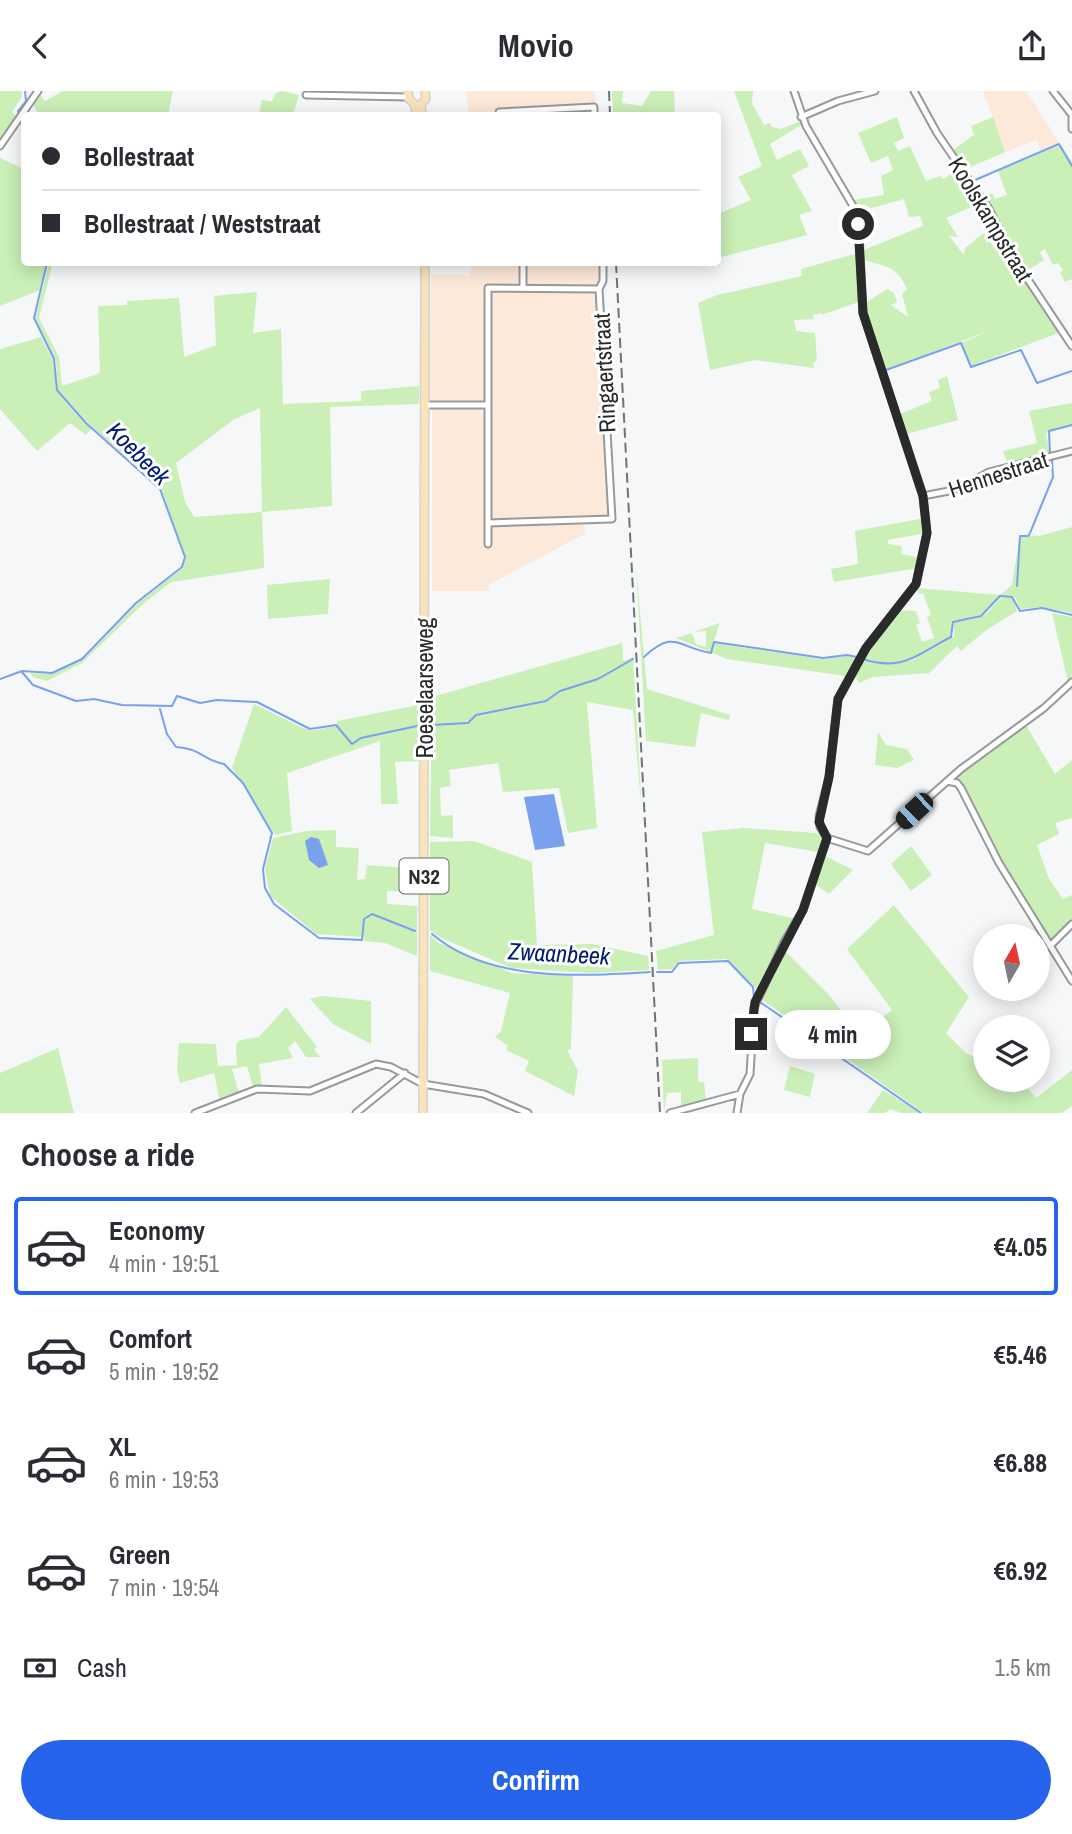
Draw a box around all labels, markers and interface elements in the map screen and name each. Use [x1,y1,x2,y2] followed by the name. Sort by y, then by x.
[498,24,574,67] text: Movio
[21,27,59,65] icon: back
[1013,27,1051,65] icon: share
[84,139,194,174] text: Bollestraat
[942,151,1040,287] street label: Koolskampstraat
[84,206,321,241] text: Bollestraat / Weststraat
[842,208,874,240] route start
[585,313,623,433] street label: Ringaertstraat
[100,414,179,493] water label: Koebeek
[944,443,1052,505] street label: Hennestraat
[409,617,440,758] street label: Roeselaarseweg
[892,789,937,833] car
[400,859,448,893] road number: N32
[973,924,1050,1001] north arrow
[973,924,1050,1092] map controls
[506,934,612,972] water label: Zwaanbeek
[776,1009,891,1059] callout: 4 min
[973,1015,1050,1092] button: layers
[735,1018,767,1050] route end
[808,1019,858,1050] text: 4 min
[21,1133,195,1176] text: Choose a ride
[109,1213,205,1248] text: Economy
[25,1215,88,1278] icon: car
[994,1229,1047,1264] text: €4.05
[109,1248,219,1279] text: 4 min · 19:51
[109,1321,192,1356] text: Comfort
[25,1323,88,1386] icon: car
[994,1337,1047,1372] text: €5.46
[109,1356,219,1387] text: 5 min · 19:52
[109,1429,136,1464] text: XL
[25,1431,88,1494] icon: car
[994,1445,1047,1480] text: €6.88
[109,1464,219,1495] text: 6 min · 19:53
[109,1537,171,1572] text: Green
[25,1539,88,1602] icon: car
[994,1553,1047,1588] text: €6.92
[109,1572,219,1603] text: 7 min · 19:54
[21,1649,59,1687] icon: cash
[77,1650,127,1685] text: Cash
[994,1652,1051,1683] text: 1.5 km
[21,1740,1051,1820] button: Confirm

